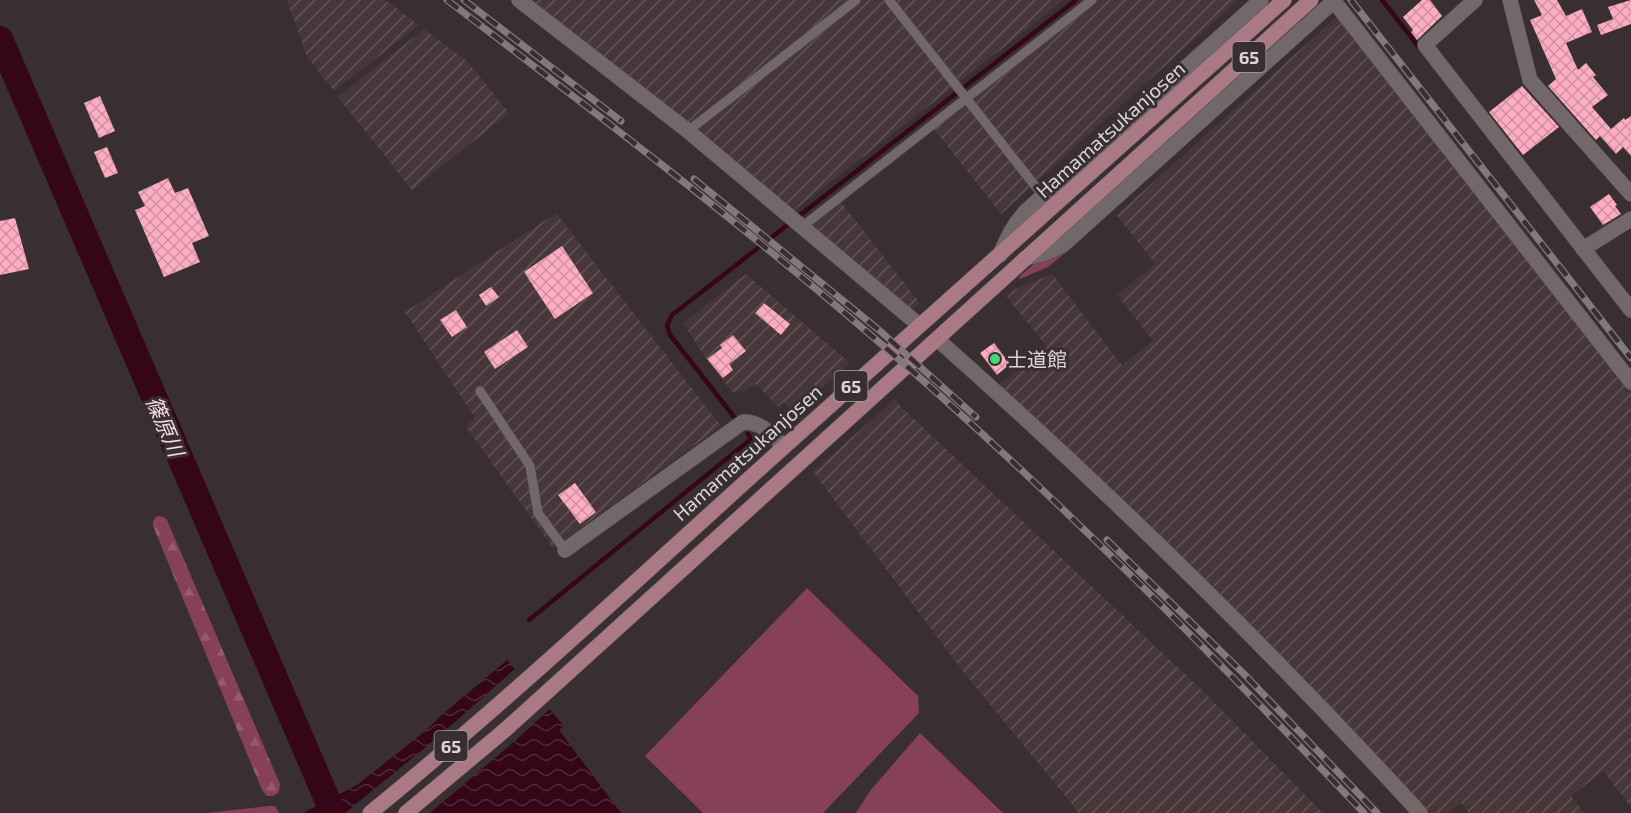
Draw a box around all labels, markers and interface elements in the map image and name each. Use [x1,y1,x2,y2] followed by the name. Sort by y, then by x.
[1232,42,1266,72] road number: 65
[1031,56,1189,202] street label: Hamamatsukanjosen
[1007,347,1067,371] place label: 士道館
[988,352,1002,366] marker: 士道館
[834,371,868,401] road number: 65
[668,379,826,525] street label: Hamamatsukanjosen
[142,392,191,462] water label: 篠原川
[434,731,468,761] road number: 65

